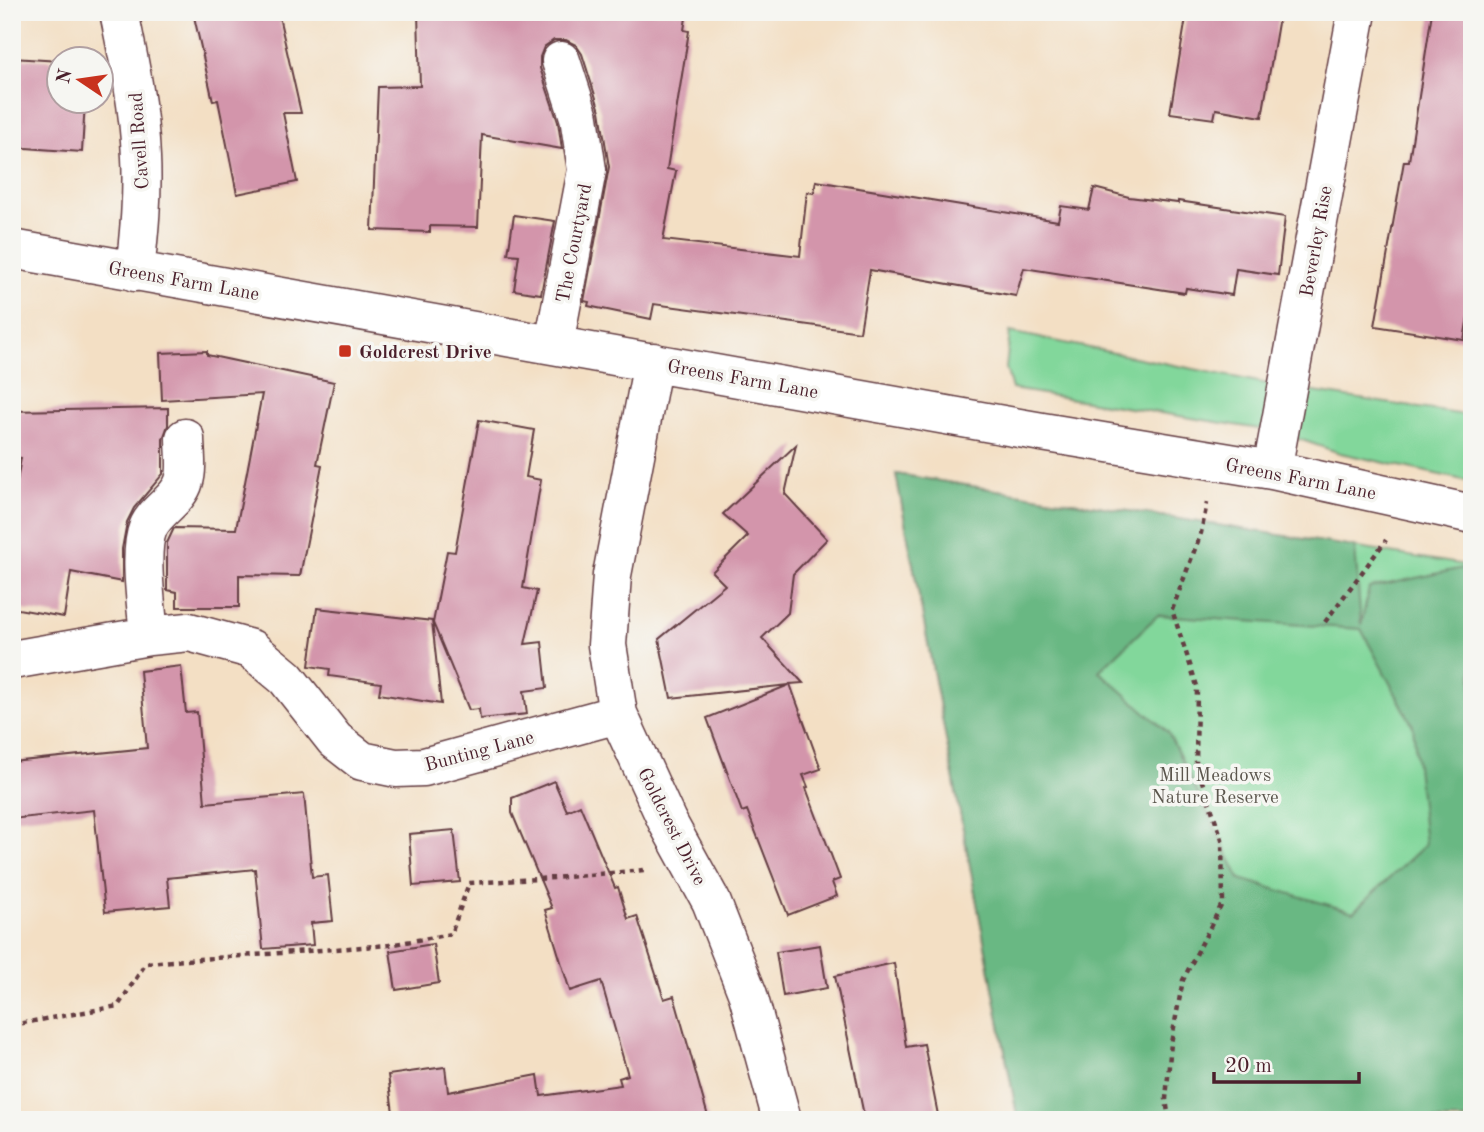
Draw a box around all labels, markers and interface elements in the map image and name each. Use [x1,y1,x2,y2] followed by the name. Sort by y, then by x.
[46,46,116,116] north arrow
[55,67,77,86] text: N
[128,92,153,190] street label: Cavell Road
[555,182,596,305] street label: The Courtyard
[1298,184,1337,298] street label: Beverley Rise
[107,260,261,305] street label: Greens Farm Lane
[337,343,353,359] marker: Goldcrest Drive
[359,344,492,363] place label: Goldcrest Drive
[666,358,820,403] street label: Greens Farm Lane
[1224,457,1377,504] street label: Greens Farm Lane
[423,729,536,776] street label: Bunting Lane
[633,765,708,889] street label: Goldcrest Drive
[1151,767,1279,808] park label: Mill Meadows Nature Reserve
[1214,1041,1360,1085] scale bar
[1225,1056,1272,1077] text: 20 m

